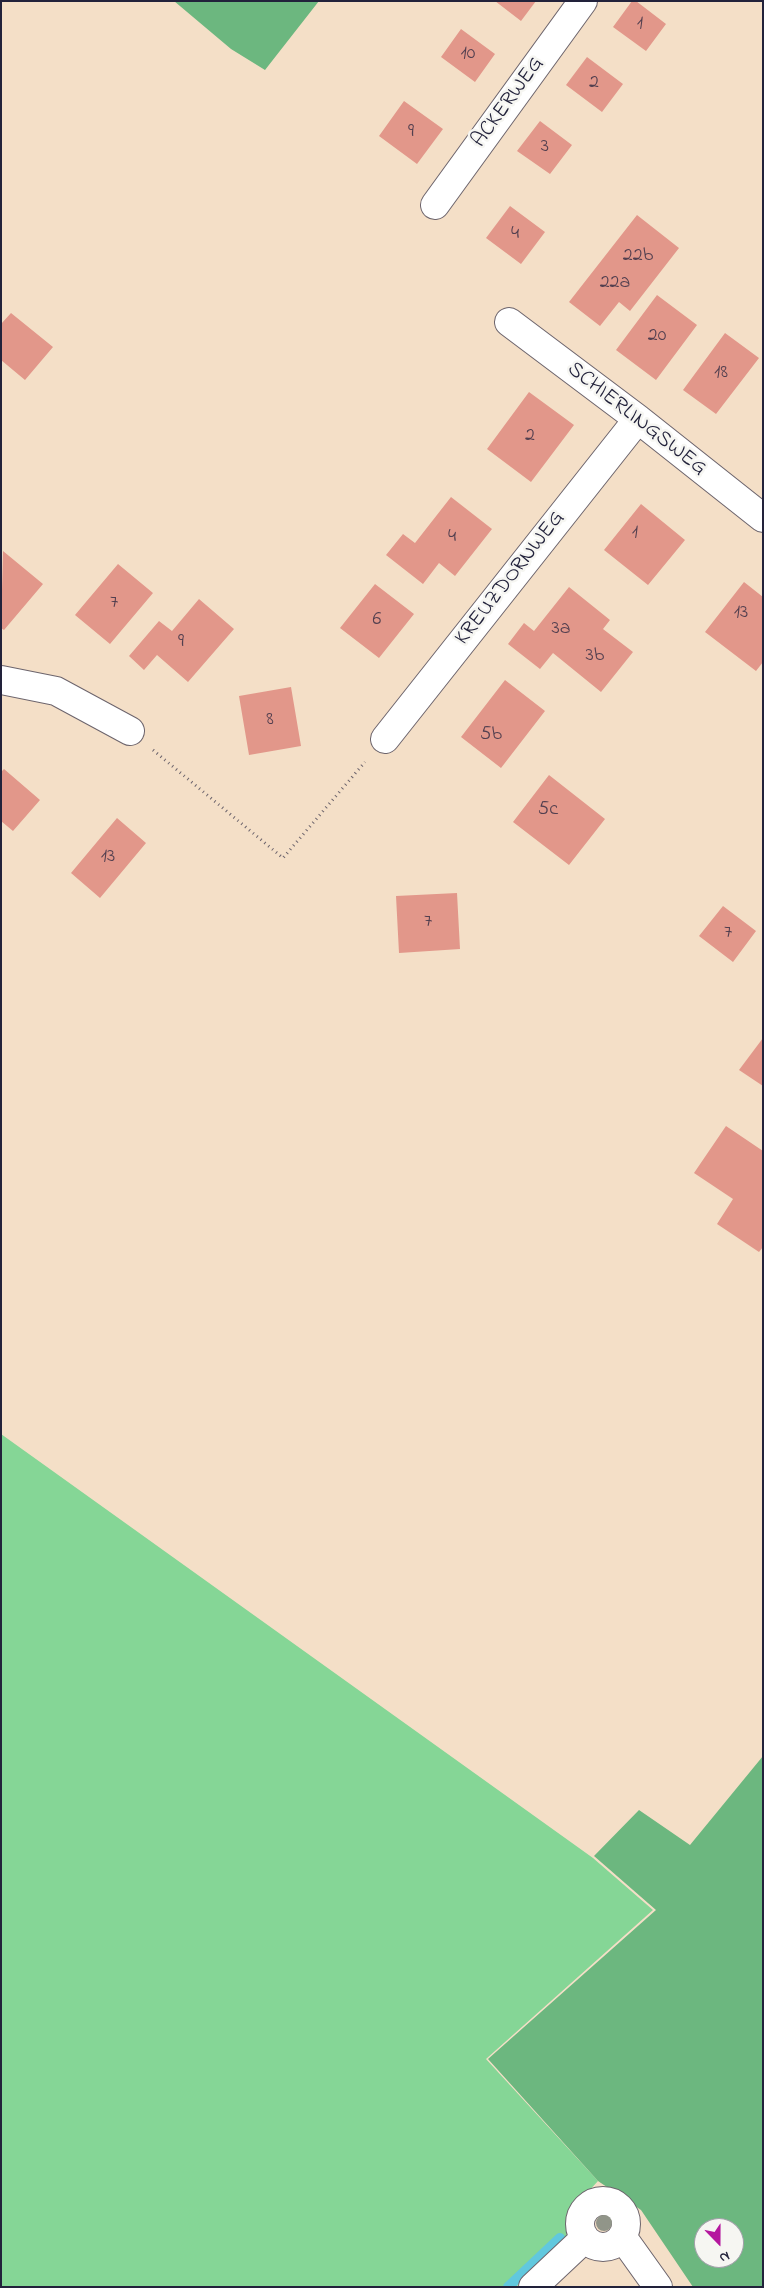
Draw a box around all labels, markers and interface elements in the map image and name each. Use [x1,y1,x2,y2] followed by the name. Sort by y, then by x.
[637,13,643,37] house number: 1
[461,43,475,67] house number: 10
[467,52,551,154] street label: ACKERWEG
[589,72,599,96] house number: 2
[408,121,414,145] house number: 9
[541,136,549,160] house number: 3
[511,223,519,247] house number: 4
[623,245,653,269] house number: 22b
[600,272,630,296] house number: 22a
[648,325,666,349] house number: 20
[561,357,711,483] street label: SCHIERLINGSWEG
[714,362,728,386] house number: 18
[525,425,535,449] house number: 2
[450,507,572,651] street label: KREUZDORNWEG
[632,522,638,546] house number: 1
[448,526,456,550] house number: 4
[110,592,118,616] house number: 7
[734,602,748,626] house number: 13
[373,609,381,633] house number: 6
[551,618,571,642] house number: 3a
[178,631,184,655] house number: 9
[586,645,604,669] house number: 3b
[266,709,274,733] house number: 8
[480,724,502,748] house number: 5b
[538,799,558,823] house number: 5c
[101,846,115,870] house number: 13
[424,911,432,935] house number: 7
[724,922,732,946] house number: 7
[694,2218,744,2268] north arrow
[716,2245,733,2268] text: N

